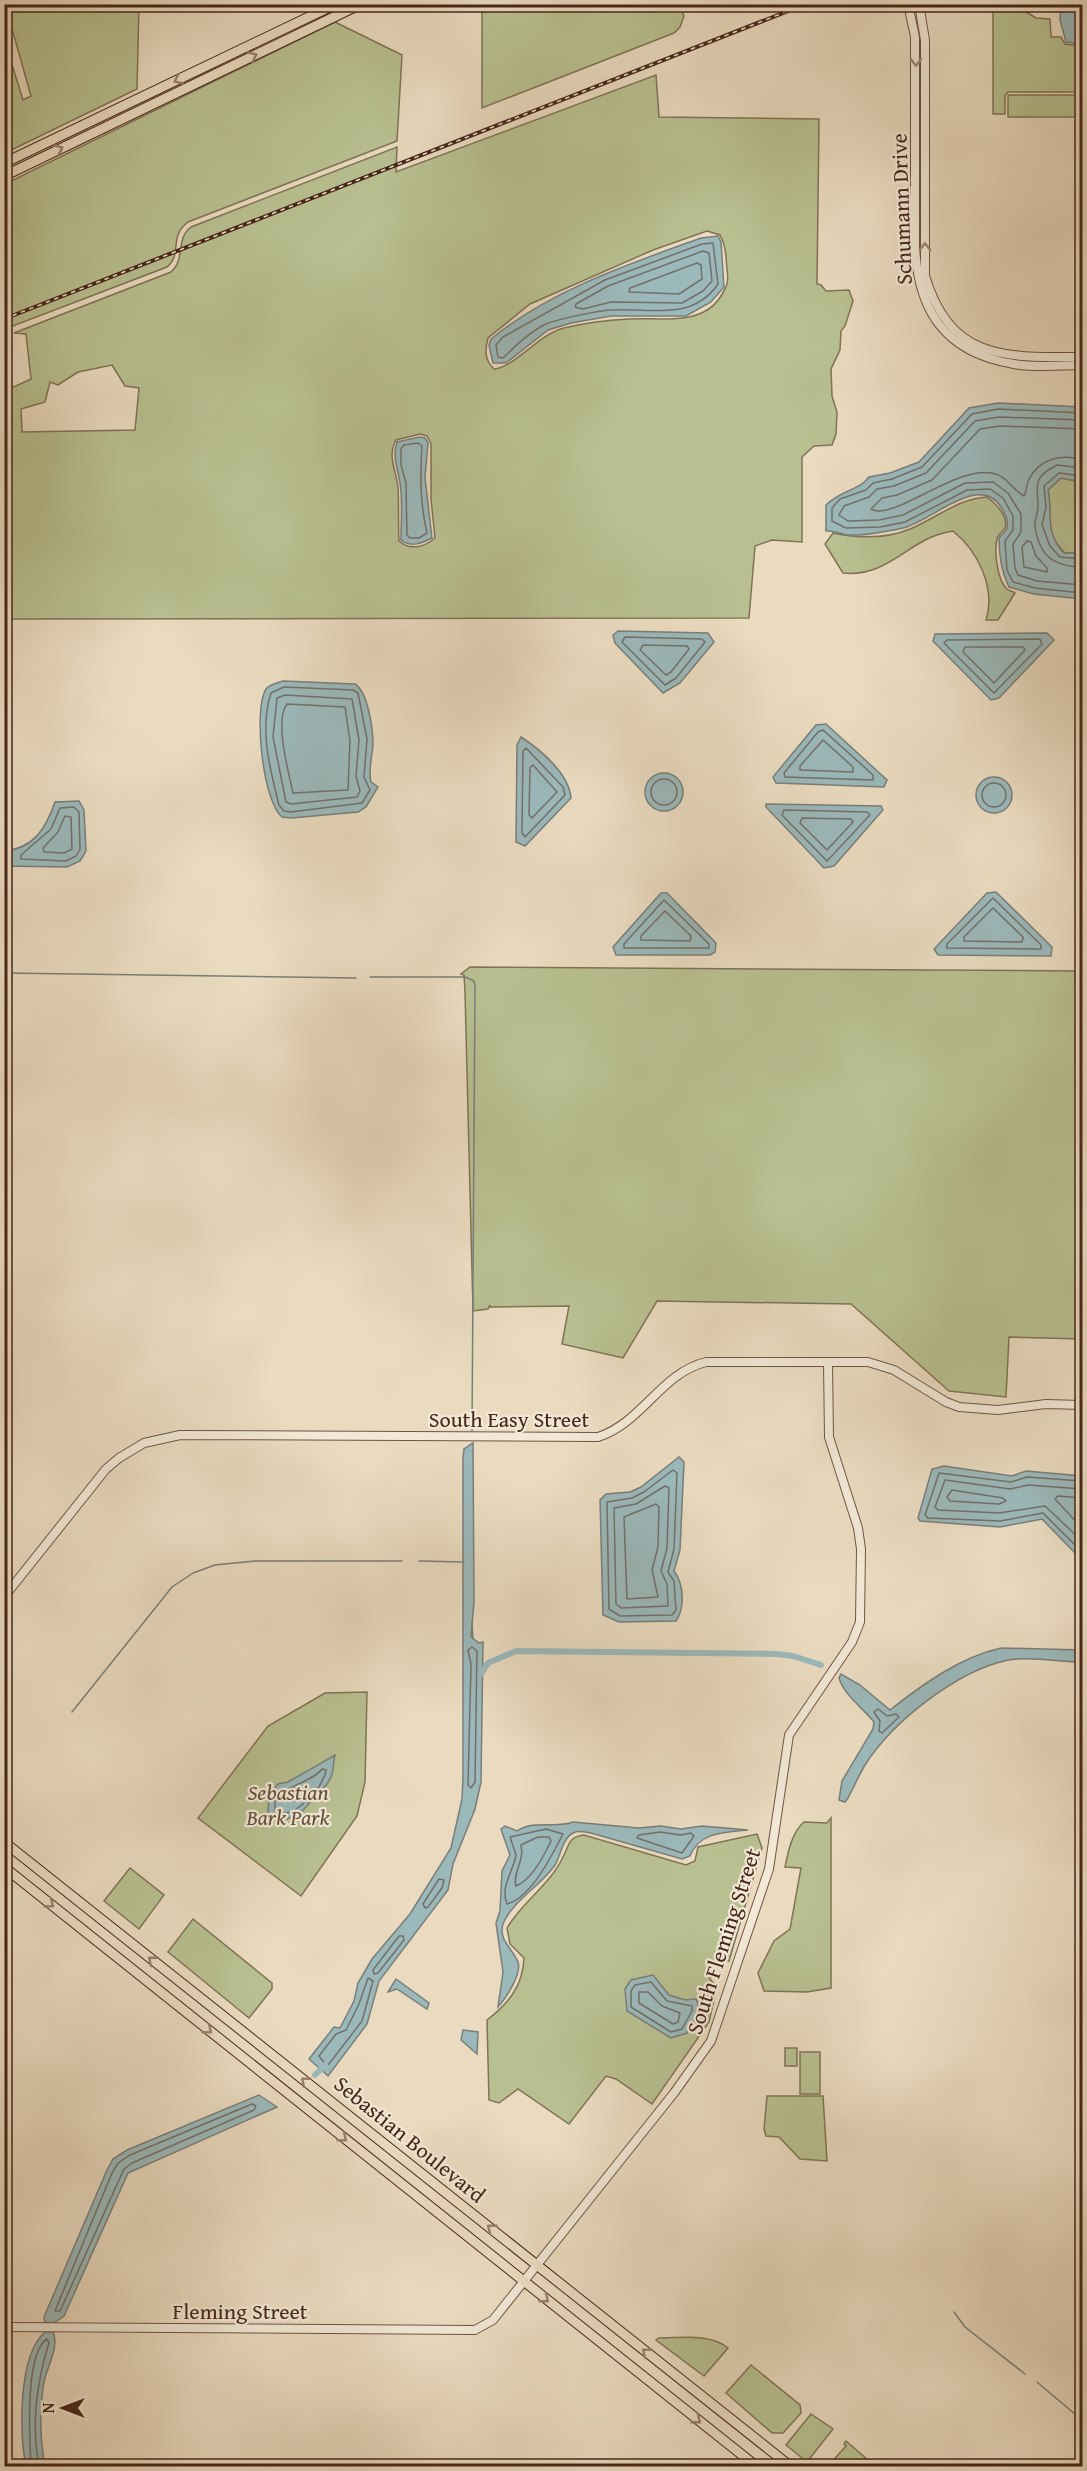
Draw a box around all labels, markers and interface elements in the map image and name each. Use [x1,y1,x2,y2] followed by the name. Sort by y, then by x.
[247,52,258,63] one-way arrow
[910,58,922,67] one-way arrow
[173,73,184,85] one-way arrow
[882,133,920,285] street label: Schumann Drive
[52,145,63,157] one-way arrow
[919,242,931,251] one-way arrow
[429,1403,590,1435] street label: South Easy Street
[245,1776,330,1833] park label: Sebastian Bark Park
[678,1844,768,2038] street label: South Fleming Street
[43,1896,54,1907] one-way arrow
[148,1956,159,1967] one-way arrow
[201,2023,212,2034] one-way arrow
[327,2068,493,2210] street label: Sebastian Boulevard
[301,2077,312,2088] one-way arrow
[336,2130,347,2141] one-way arrow
[486,2225,497,2236] one-way arrow
[538,2291,549,2302] one-way arrow
[172,2295,308,2327] street label: Fleming Street
[642,2348,653,2359] one-way arrow
[33,2378,93,2438] north arrow
[36,2402,60,2413] text: N
[691,2412,702,2423] one-way arrow

